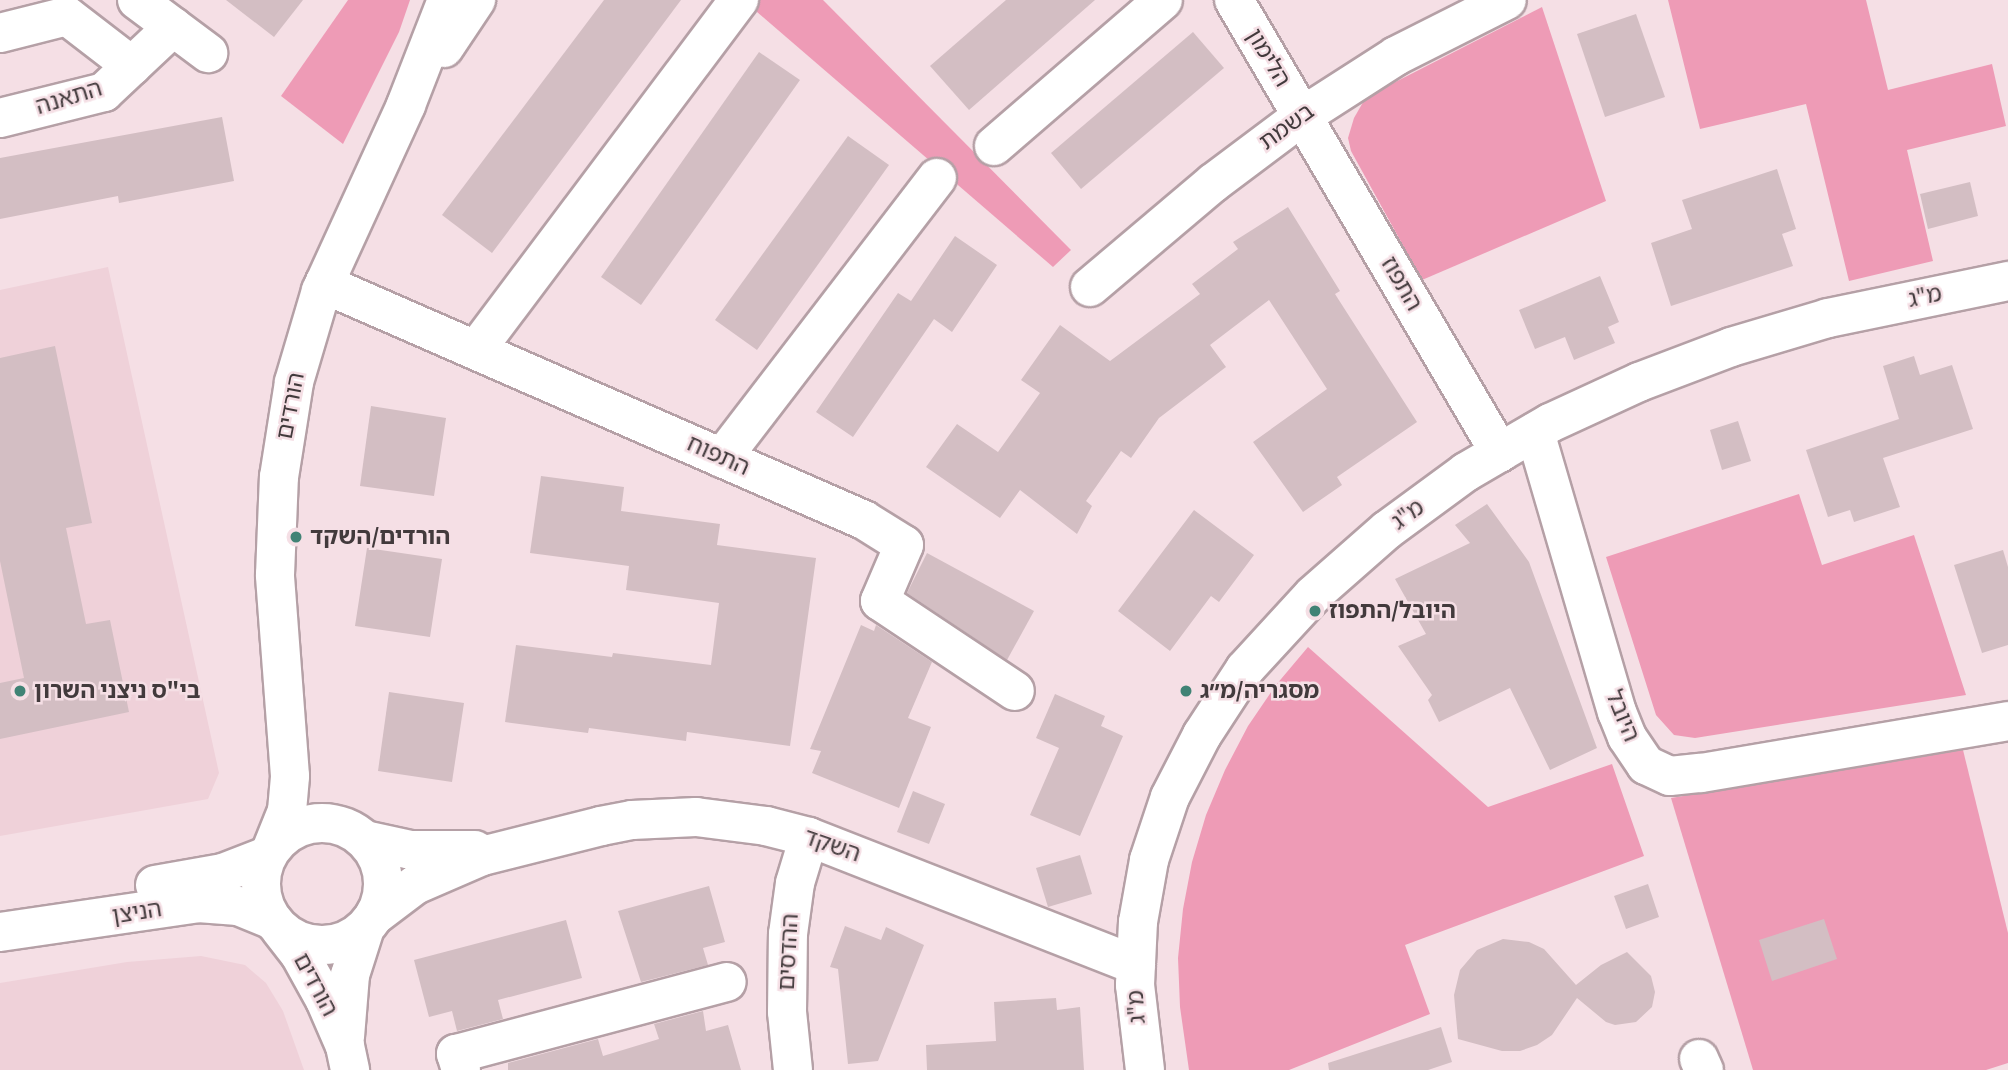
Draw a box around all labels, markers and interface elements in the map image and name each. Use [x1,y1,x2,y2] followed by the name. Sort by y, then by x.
[1240,24,1296,92] street label: הלימון
[33,75,105,121] street label: התאנה
[1254,98,1320,156] street label: בשמת
[1375,252,1427,316] street label: התפוז
[1906,280,1944,314] street label: מ"ג
[271,370,311,442] street label: הורדים
[682,430,754,482] street label: התפוח
[1386,494,1430,536] street label: מ"ג
[310,523,450,551] place label: הורדים/השקד
[288,529,304,545] marker: הורדים/השקד
[1329,597,1456,625] place label: היובל/התפוז
[1307,603,1323,619] marker: היובל/התפוז
[34,677,200,705] place label: בי"ס ניצני השרון
[1200,677,1319,705] place label: מסגריה/מ״ג
[12,683,28,699] marker: בי"ס ניצני השרון
[1178,683,1194,699] marker: מסגריה/מ״ג
[1599,686,1645,746] street label: היובל
[800,823,864,869] street label: השקד
[110,895,164,931] street label: הניצן
[773,913,805,991] street label: ההדסים
[287,949,343,1021] street label: הורדים
[1122,989,1152,1025] street label: מ"ג

